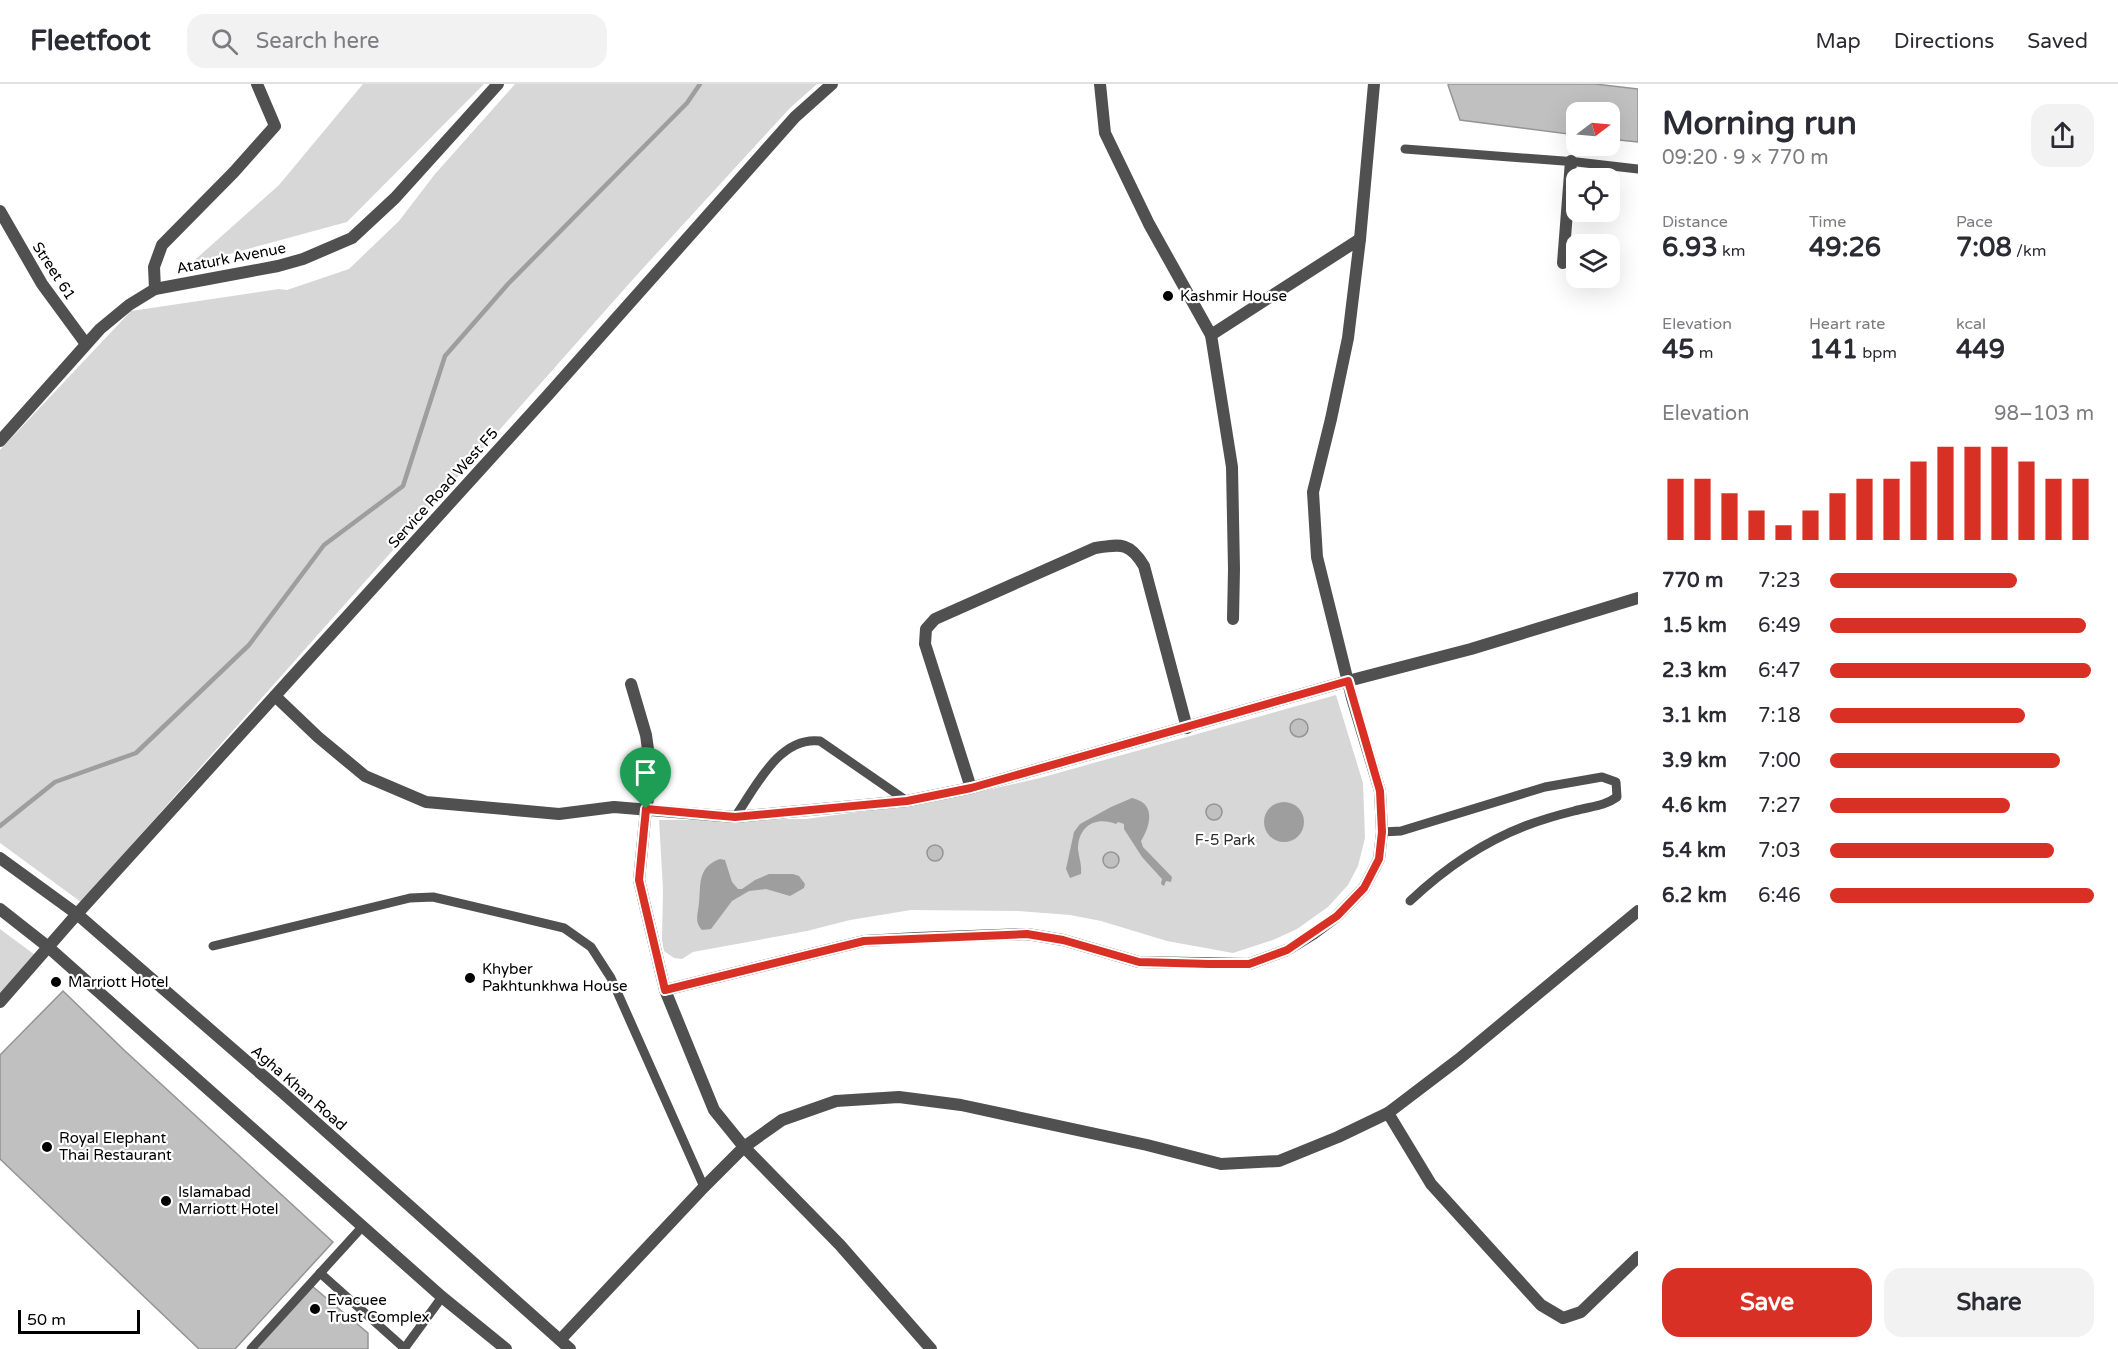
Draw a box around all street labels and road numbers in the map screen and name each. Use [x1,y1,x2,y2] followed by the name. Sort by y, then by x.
[29,239,79,303] street label: Street 61
[175,239,287,277] street label: Ataturk Avenue
[384,424,502,552] street label: Service Road West F5
[248,1042,350,1134] street label: Agha Khan Road

